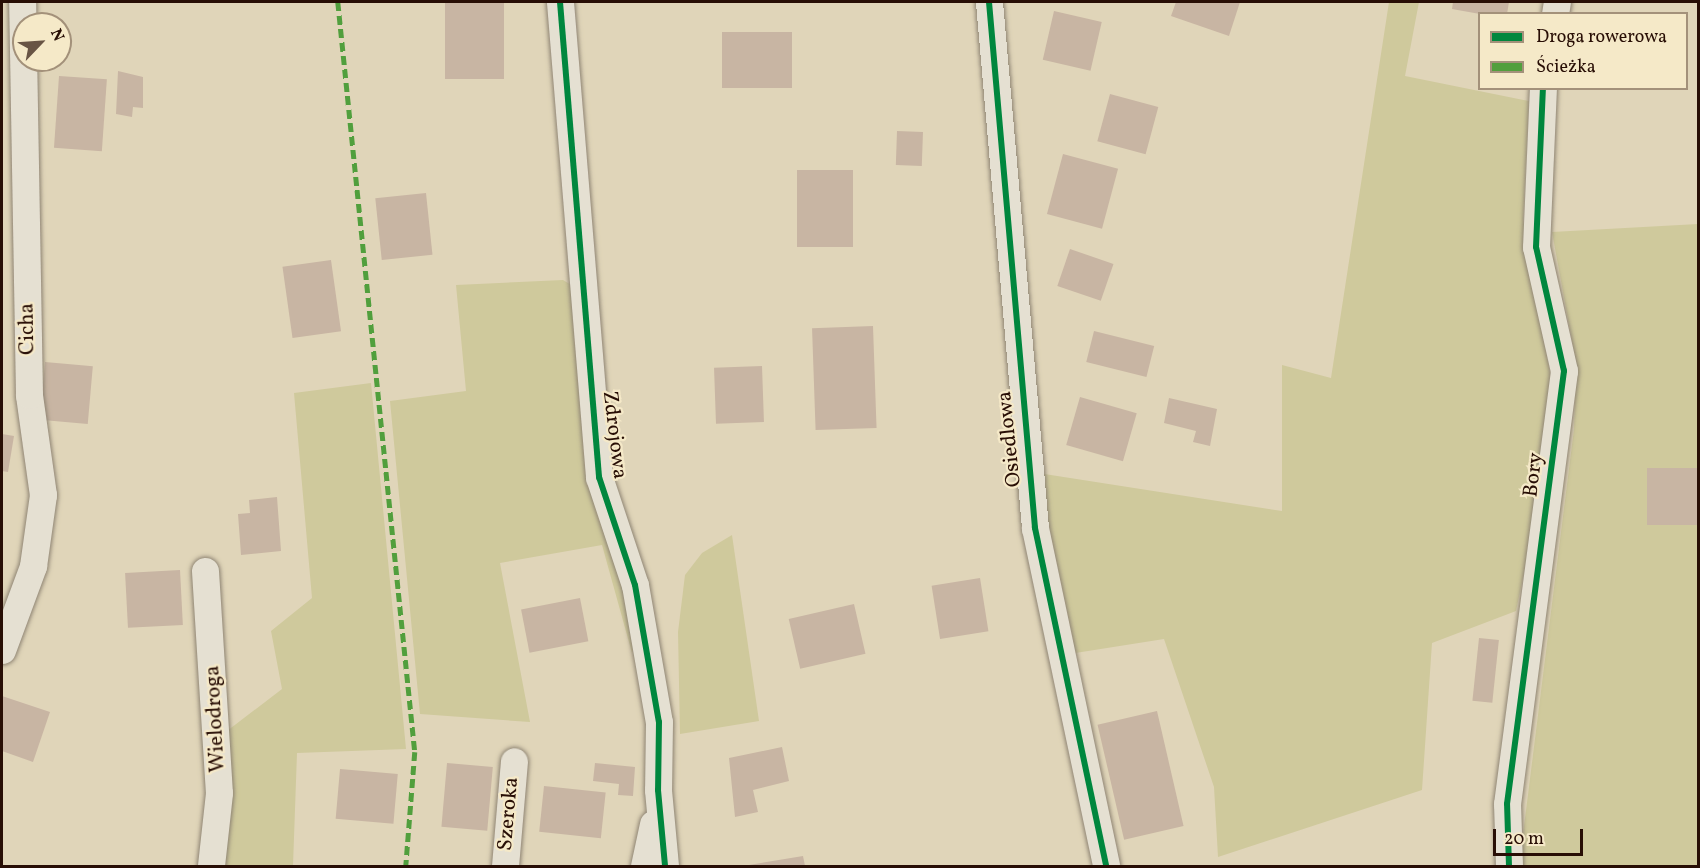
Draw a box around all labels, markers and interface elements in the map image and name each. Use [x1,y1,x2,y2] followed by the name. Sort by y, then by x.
[12,12,72,72] north arrow
[1478,12,1688,90] legend
[44,25,69,45] text: N
[1536,25,1667,50] text: Droga rowerowa
[1536,55,1596,80] text: Ścieżka
[15,303,41,355] street label: Cicha
[596,389,632,481] street label: Zdrojowa
[992,390,1028,488] street label: Osiedlowa
[1519,451,1549,499] street label: Bory
[201,665,231,773] street label: Wielodroga
[493,776,525,852] street label: Szeroka
[1496,817,1586,855] scale bar
[1504,827,1544,852] text: 20 m

